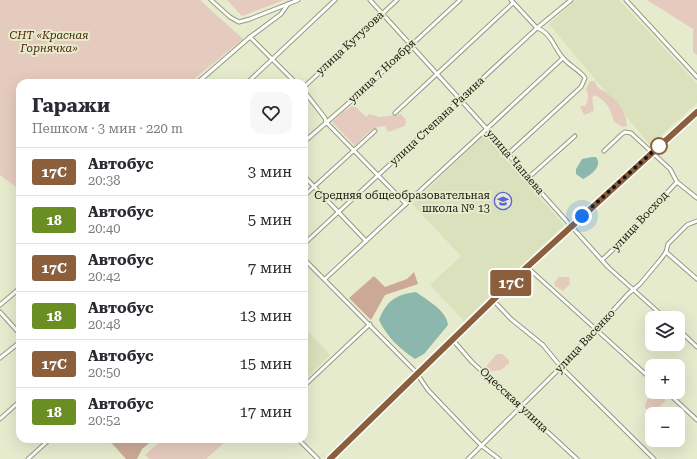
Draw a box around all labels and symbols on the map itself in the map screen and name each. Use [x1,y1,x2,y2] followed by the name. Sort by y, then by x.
[314,8,386,78] street label: улица Кутузова
[9,29,89,55] park label: СНТ «Красная Горнячка»
[346,36,418,106] street label: улица 7 Ноября
[387,74,487,168] street label: улица Степана Разина
[483,127,547,197] street label: улица Чапаева
[650,137,668,155] unlabelled marker
[314,189,490,215] place label: Средняя общеобразовательная школа № 13
[609,189,671,253] street label: улица Восход
[493,191,513,211] school or university icon: Средняя общеобразовательная школа № 13
[572,206,592,226] your location
[488,270,534,296] line badge: 17С
[552,306,618,376] street label: улица Васенко
[477,365,551,435] street label: Одесская улица

